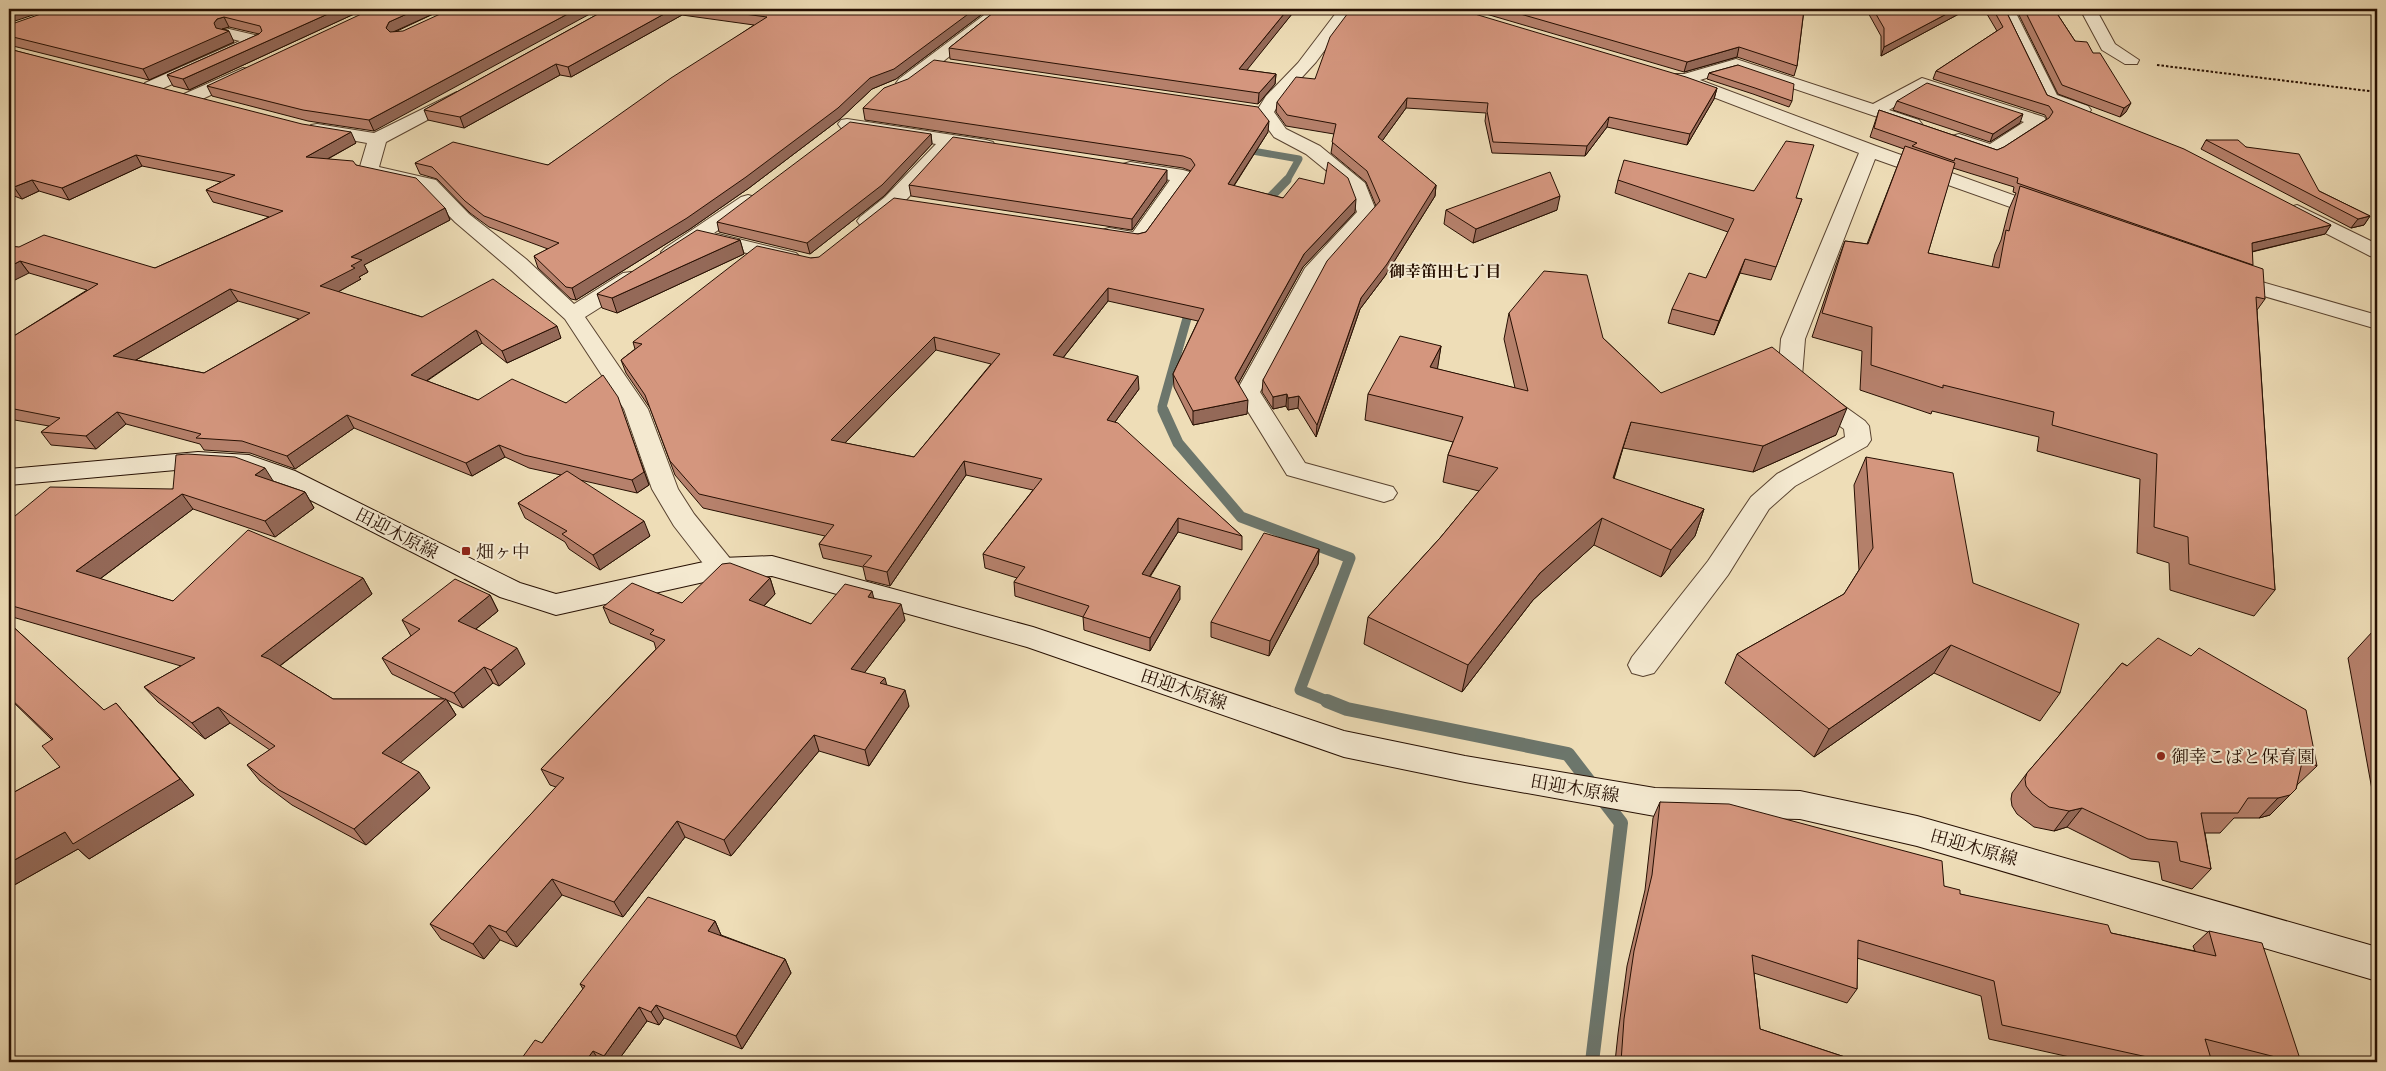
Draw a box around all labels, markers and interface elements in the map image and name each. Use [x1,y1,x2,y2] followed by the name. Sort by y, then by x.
[1389,261,1501,282] district label: 御幸笛田七丁目
[352,502,442,564] street label: 田迎木原線
[476,540,530,563] place label: 畑ヶ中
[460,545,472,557] marker: 畑ヶ中
[1138,663,1230,715] street label: 田迎木原線
[2171,745,2315,768] place label: 御幸こばと保育園
[2155,750,2167,762] marker: 御幸こばと保育園
[1529,769,1621,807] street label: 田迎木原線
[1928,824,2020,870] street label: 田迎木原線

